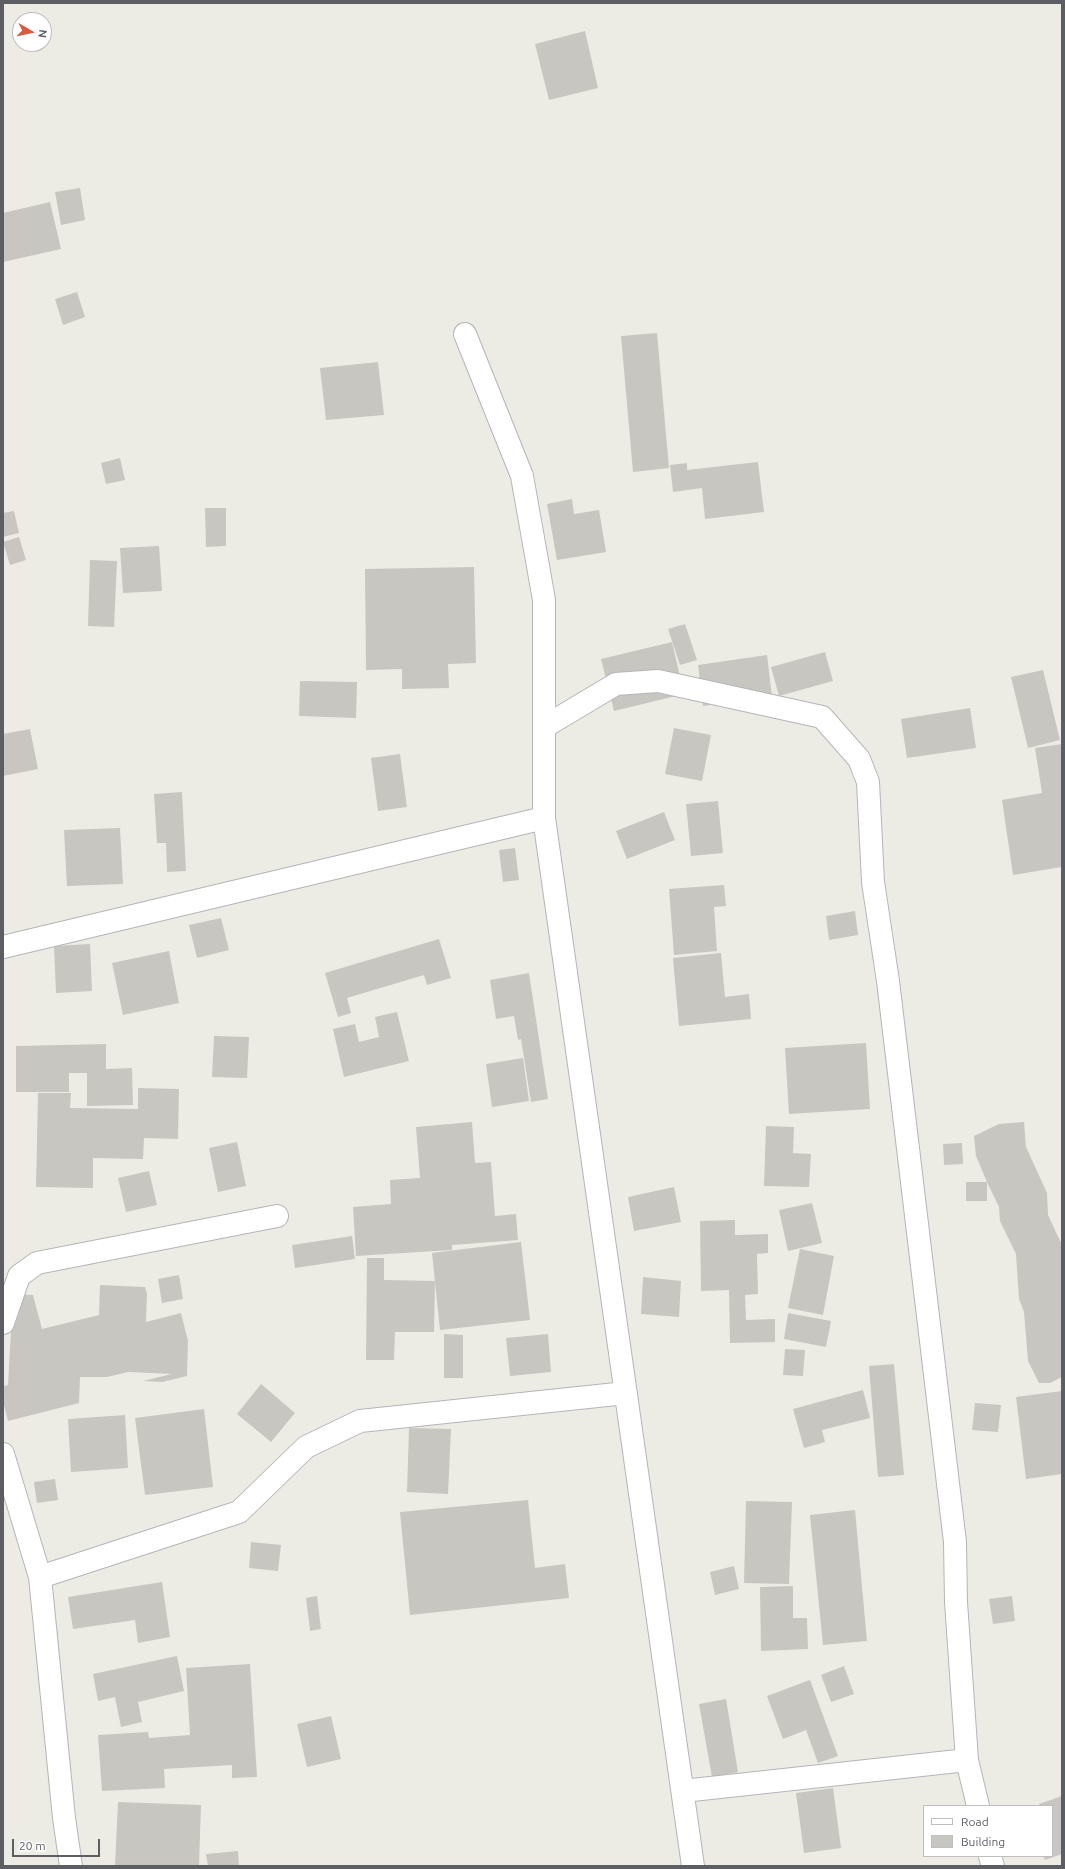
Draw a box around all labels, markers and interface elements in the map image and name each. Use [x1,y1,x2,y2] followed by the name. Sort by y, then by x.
[12,12,52,52] north arrow
[36,29,49,39] text: N
[923,1805,1053,1857] legend
[961,1815,989,1828] text: Road
[14,1831,102,1857] scale bar
[961,1835,1005,1848] text: Building
[19,1839,46,1852] text: 20 m

